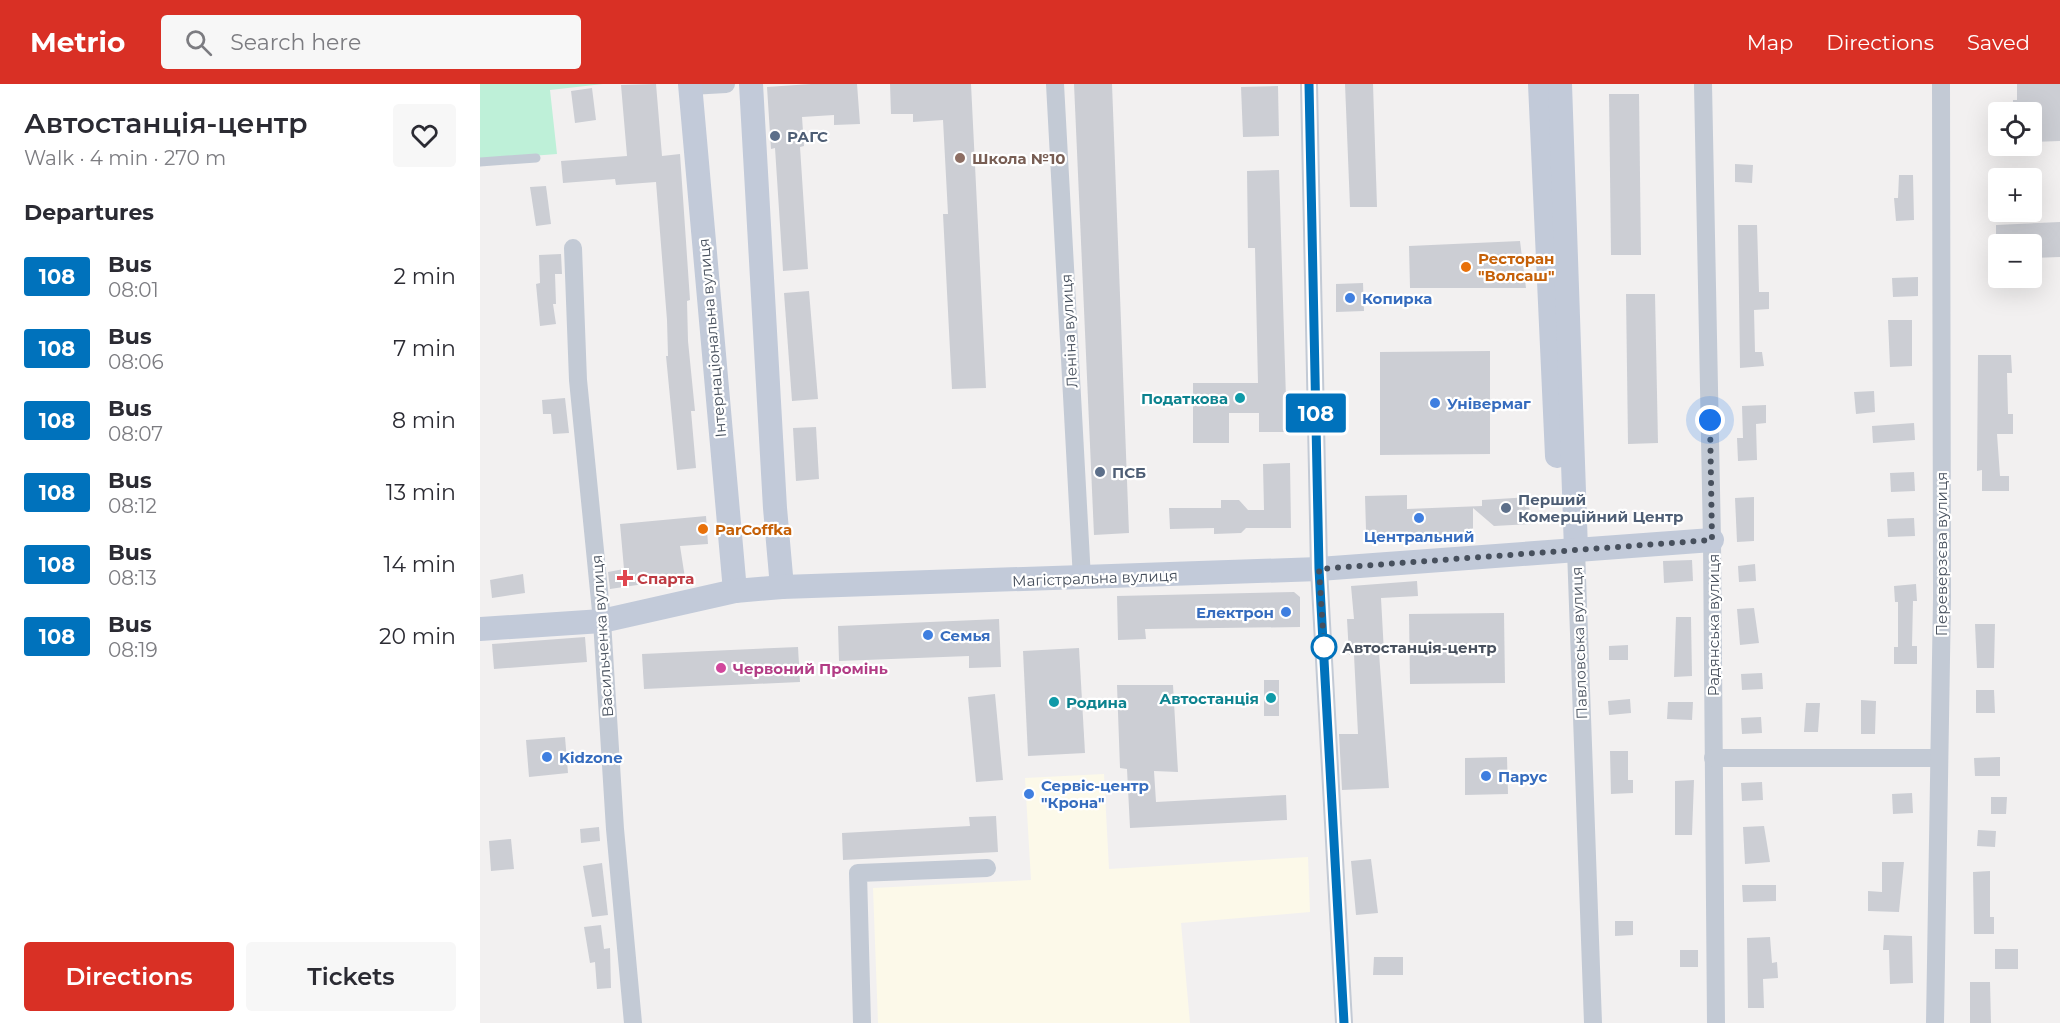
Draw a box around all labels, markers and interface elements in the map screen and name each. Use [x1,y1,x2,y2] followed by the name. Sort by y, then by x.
[161,15,581,69] search box
[30,25,125,59] text: Metrio
[182,26,215,59] icon: search
[230,29,361,56] text: Search here
[1747,30,1793,55] text: Map
[1826,30,1934,55] text: Directions
[1967,30,2030,55] text: Saved
[1988,102,2042,288] map controls
[1988,102,2042,156] button: locate
[393,104,456,167] button: heart
[24,106,308,140] text: Автостанція-центр
[787,127,828,146] place label: РАГС
[768,129,782,143] marker: РАГС
[24,146,226,170] text: Walk · 4 min · 270 m
[972,149,1066,168] place label: Школа №10
[953,151,967,165] marker: Школа №10
[1988,168,2042,222] button: +
[24,199,154,226] text: Departures
[1988,234,2042,288] button: −
[694,238,730,438] street label: Інтернаціональна вулиця
[1478,249,1554,285] place label: Ресторан "Волсаш"
[108,251,152,278] text: Bus
[1459,260,1473,274] marker: Ресторан "Волсаш"
[394,263,456,290] text: 2 min
[39,264,75,289] text: 108
[1057,273,1081,389] street label: Леніна вулиця
[108,278,159,302] text: 08:01
[1362,289,1432,308] place label: Копирка
[1343,291,1357,305] marker: Копирка
[108,323,152,350] text: Bus
[393,335,456,362] text: 7 min
[39,336,75,361] text: 108
[108,350,164,374] text: 08:06
[1141,389,1228,408] place label: Податкова
[1233,391,1247,405] marker: Податкова
[1282,394,1350,432] line badge: 108
[1447,394,1531,413] place label: Універмаг
[108,395,152,422] text: Bus
[1428,396,1442,410] marker: Універмаг
[1298,401,1334,426] text: 108
[1695,405,1725,435] your location
[392,407,456,434] text: 8 min
[39,408,75,433] text: 108
[108,422,163,446] text: 08:07
[1112,463,1146,482] place label: ПСБ
[1093,465,1107,479] marker: ПСБ
[108,467,152,494] text: Bus
[1932,472,1951,636] street label: Переверзєва вулиця
[386,479,456,506] text: 13 min
[39,480,75,505] text: 108
[1518,490,1683,526] place label: Перший Комерційний Центр
[108,494,157,518] text: 08:12
[1499,501,1513,515] marker: Перший Комерційний Центр
[1412,511,1426,525] marker: Центральний
[715,520,792,539] place label: ParCoffka
[696,522,710,536] marker: ParCoffka
[1364,527,1474,546] place label: Центральний
[108,539,152,566] text: Bus
[384,551,456,578] text: 14 min
[39,552,75,577] text: 108
[587,554,617,718] street label: Васильченка вулиця
[1704,554,1723,696] street label: Радянська вулиця
[108,566,157,590] text: 08:13
[1012,566,1178,590] street label: Магістральна вулиця
[1567,566,1591,720] street label: Павловська вулиця
[637,569,694,588] place label: Спарта
[618,571,632,585] marker: Спарта
[1196,603,1274,622] place label: Електрон
[1279,605,1293,619] marker: Електрон
[108,611,152,638] text: Bus
[379,623,456,650] text: 20 min
[39,624,75,649] text: 108
[940,626,990,645] place label: Семья
[921,628,935,642] marker: Семья
[1311,634,1337,660] marker: Автостанція-центр
[108,638,158,662] text: 08:19
[1342,638,1497,657] place label: Автостанція-центр
[733,659,888,678] place label: Червоний Промінь
[714,661,728,675] marker: Червоний Промінь
[1159,689,1259,708] place label: Автостанція
[1264,691,1278,705] marker: Автостанція
[1066,693,1127,712] place label: Родина
[1047,695,1061,709] marker: Родина
[559,748,623,767] place label: Kidzone
[540,750,554,764] marker: Kidzone
[1498,767,1547,786] place label: Парус
[1479,769,1493,783] marker: Парус
[1041,776,1149,812] place label: Сервіс-центр "Крона"
[1022,787,1036,801] marker: Сервіс-центр "Крона"
[24,942,234,1011] button: Directions
[246,942,456,1011] button: Tickets

